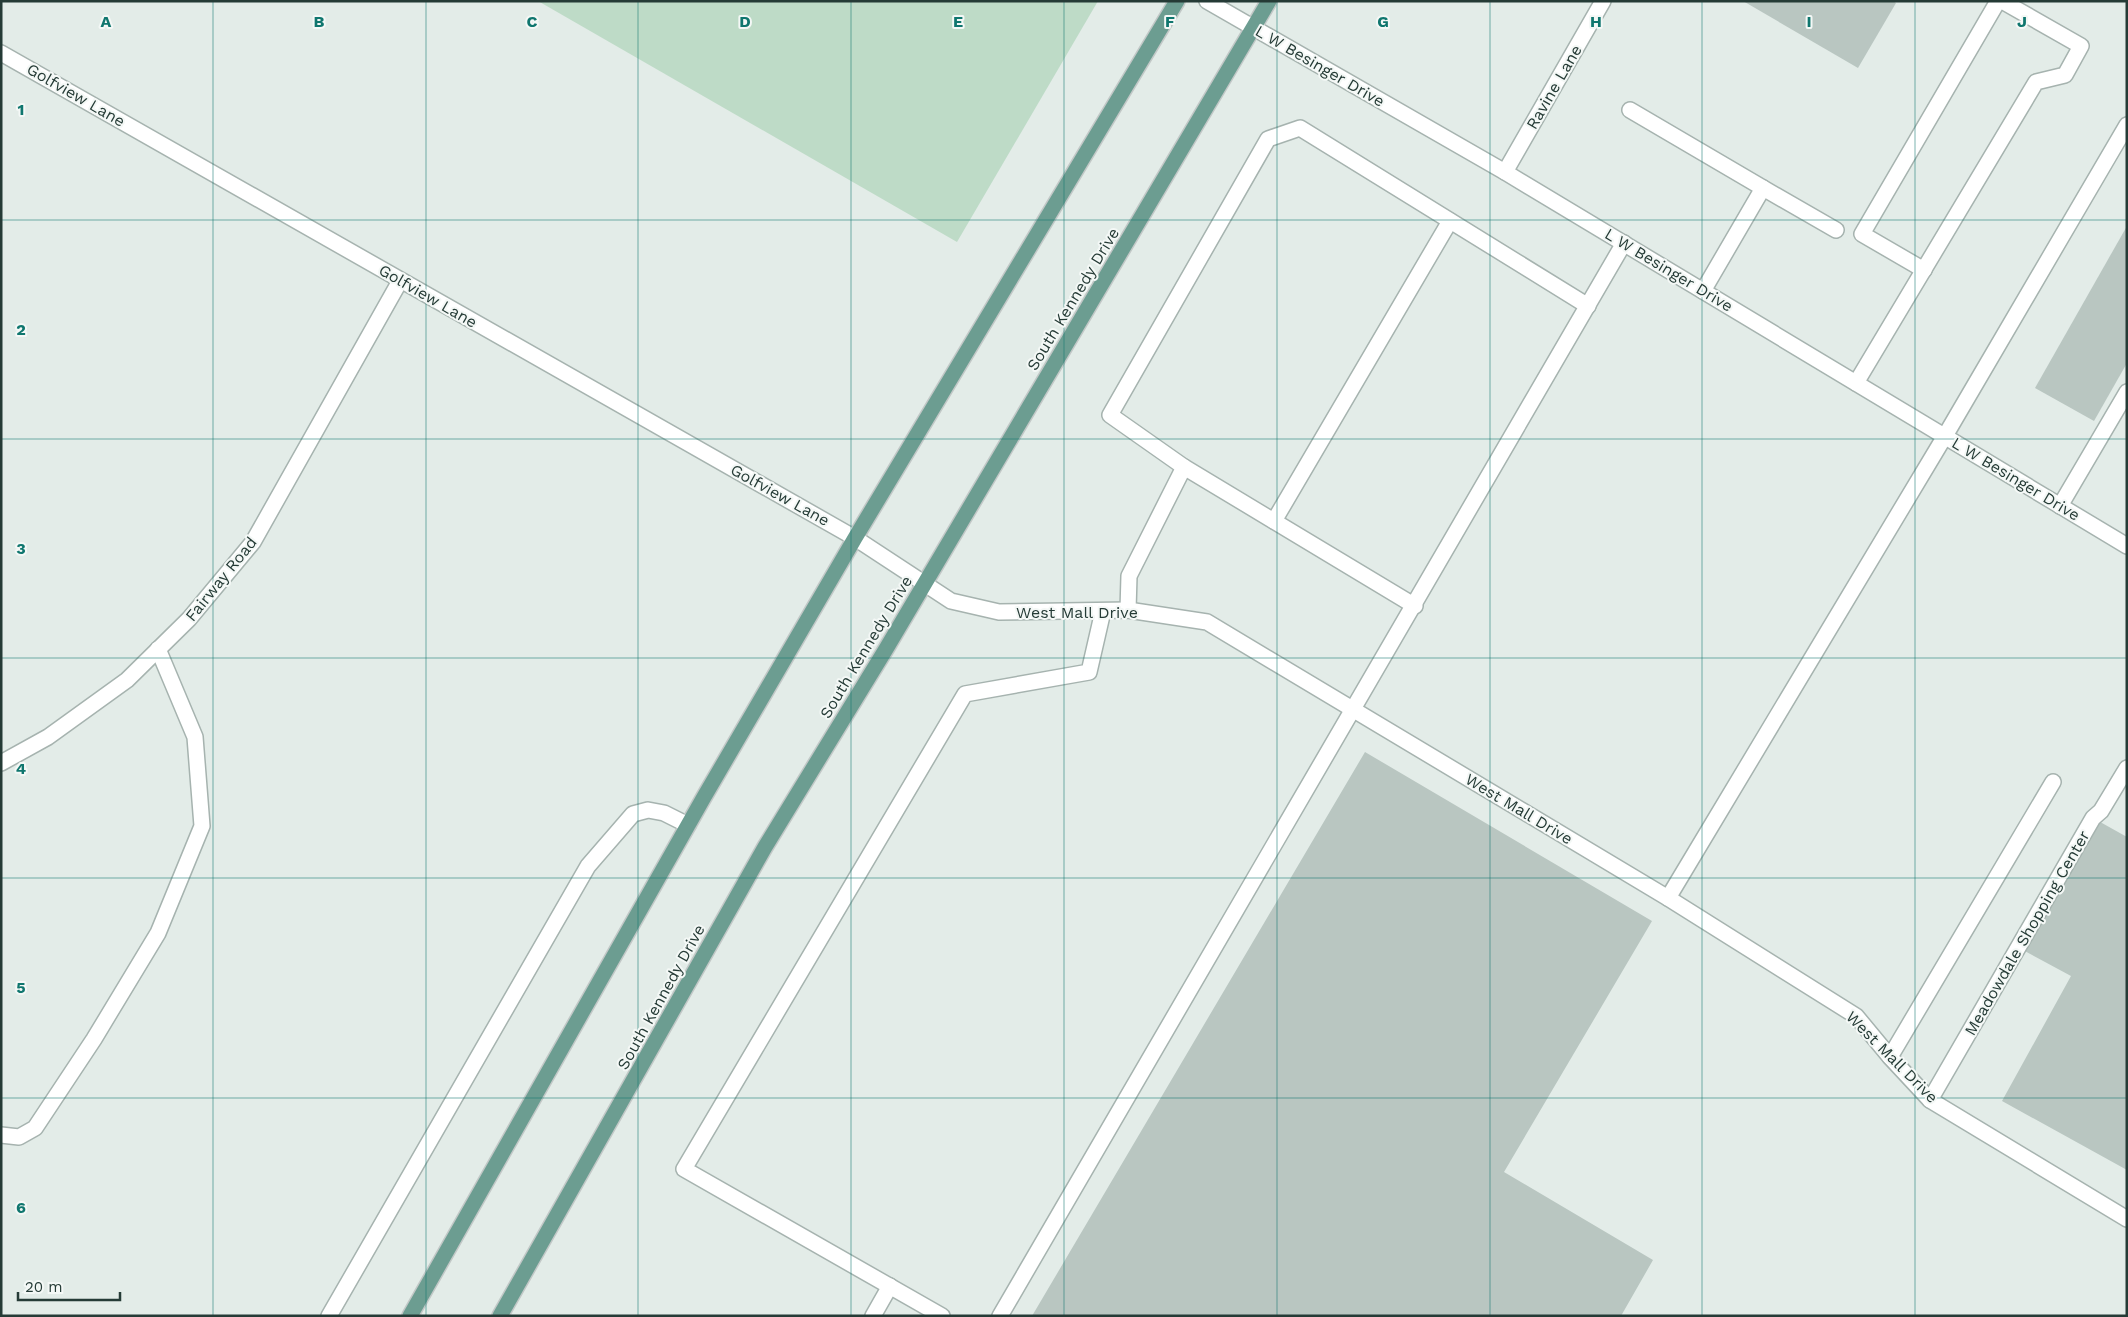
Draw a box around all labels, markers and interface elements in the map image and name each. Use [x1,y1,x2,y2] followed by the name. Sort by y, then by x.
[101,12,112,31] text: A
[314,12,325,31] text: B
[527,12,538,31] text: C
[739,12,751,31] text: D
[953,12,963,31] text: E
[1165,12,1175,31] text: F
[1377,12,1389,31] text: G
[1590,12,1602,31] text: H
[1806,12,1812,31] text: I
[2017,12,2027,31] text: J
[1252,21,1388,111] street label: L W Besinger Drive
[1522,41,1586,133] street label: Ravine Lane
[24,59,128,131] street label: Golfview Lane
[18,100,24,119] text: 1
[1023,224,1123,374] street label: South Kennedy Drive
[1601,224,1737,316] street label: L W Besinger Drive
[376,260,480,332] street label: Golfview Lane
[16,320,26,339] text: 2
[1948,433,2084,525] street label: L W Besinger Drive
[727,460,833,530] street label: Golfview Lane
[181,533,261,625] street label: Fairway Road
[16,539,26,558] text: 3
[816,572,916,722] street label: South Kennedy Drive
[1016,603,1138,622] street label: West Mall Drive
[16,759,26,778] text: 4
[1462,769,1576,849] street label: West Mall Drive
[1960,827,2094,1039] street label: Meadowdale Shopping Center
[613,921,709,1073] street label: South Kennedy Drive
[16,978,26,997] text: 5
[1842,1007,1942,1107] street label: West Mall Drive
[16,1198,26,1217] text: 6
[18,1270,120,1302] scale bar
[25,1278,63,1296] text: 20 m

